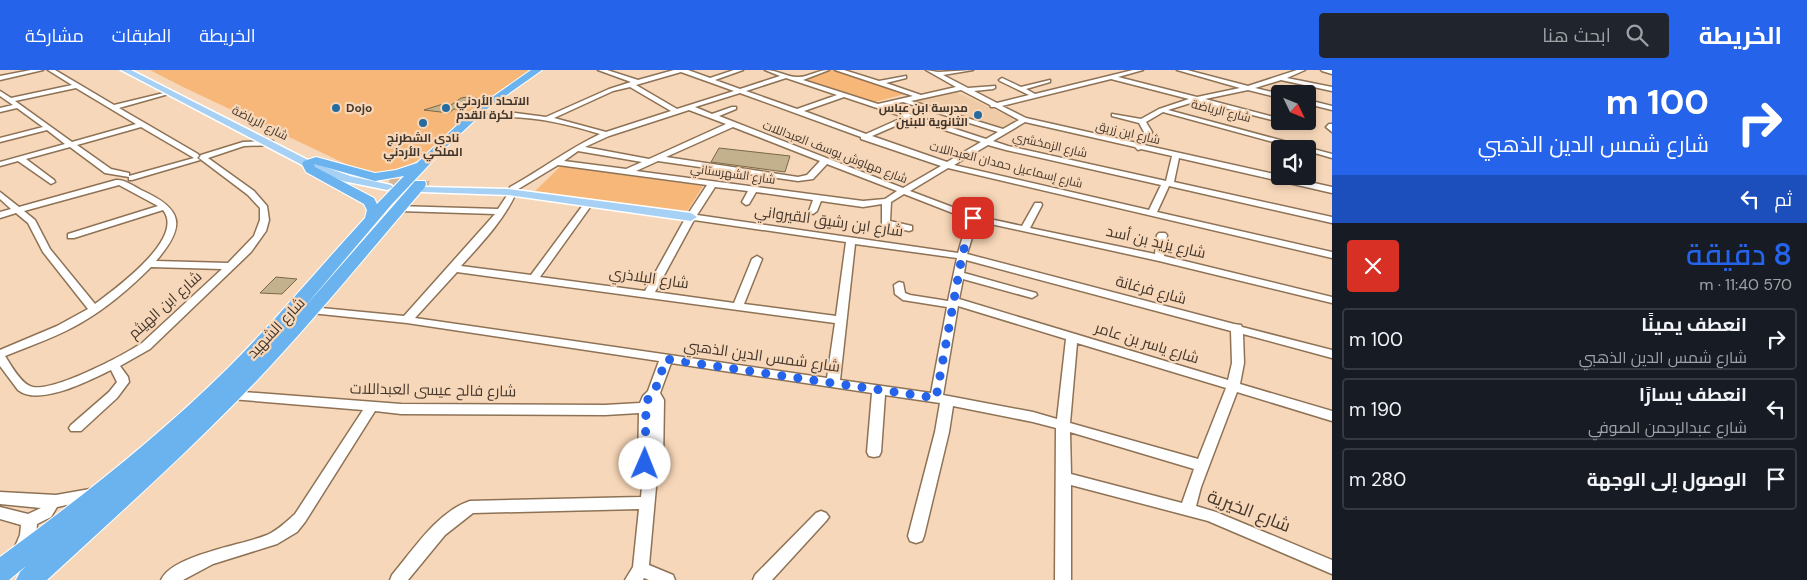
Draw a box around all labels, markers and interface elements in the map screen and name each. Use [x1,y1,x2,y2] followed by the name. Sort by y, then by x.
[1319,13,1669,58] search box
[1699,20,1782,51] text: الخريطة
[1623,21,1651,49] icon: search
[1542,23,1611,48] text: ابحث هنا
[25,24,84,48] text: مشاركة
[112,24,171,48] text: الطبقات
[199,24,256,48] text: الخريطة
[1606,79,1709,125] text: 100 m
[1271,85,1316,130] north arrow
[1271,85,1316,185] map controls
[1727,90,1792,155] icon: right
[456,93,530,123] place label: الاتحاد الأردني لكرة القدم
[1189,96,1253,126] street label: شارع الرياضة
[346,100,372,116] place label: Dojo
[879,100,968,130] place label: مدرسة ابن عباس الثانوية للبنين
[229,102,291,144] street label: شارع الرياضة
[330,102,342,114] marker: Dojo
[440,102,452,114] marker: الاتحاد الأردني لكرة القدم
[972,109,984,121] marker: مدرسة ابن عباس الثانوية للبنين
[417,117,429,129] marker: نادي الشطرنج الملكي الأردني
[760,117,910,187] street label: شارع مهاوش يوسف العبداللات
[1094,118,1162,148] street label: شارع ابن زريق
[1011,129,1089,163] street label: شارع الزمخشري
[383,130,463,162] place label: نادي الشطرنج الملكي الأردني
[1478,130,1709,159] text: شارع شمس الدين الذهبي
[928,138,1084,192] street label: شارع إسماعيل حمدان العبداللات
[1271,140,1316,185] button: sound
[689,160,777,190] street label: شارع الشهرستاني
[1736,185,1764,213] icon: left
[1774,187,1792,212] text: ثم
[952,197,994,239] pin
[753,201,905,243] street label: شارع ابن رشيق القيرواني
[959,204,987,232] icon: arrive
[1104,221,1208,264] street label: شارع يزيد بن أسد
[1686,235,1792,274] text: 8 دقيقة
[1347,240,1399,292] button: close
[608,263,690,295] street label: شارع البلاذري
[124,267,207,344] street label: شارع ابن الهيثم
[1113,271,1189,310] street label: شارع فرغانة
[1699,274,1792,295] text: 570 m · 11:40
[243,293,310,363] street label: شارع الشهيد
[1641,312,1747,337] text: انعطف يمينًا
[1091,317,1202,369] street label: شارع ياسر بن عامر
[1762,325,1790,353] icon: right
[1349,327,1403,352] text: 100 m
[682,335,841,379] street label: شارع شمس الدين الذهبي
[1579,347,1747,368] text: شارع شمس الدين الذهبي
[350,379,516,402] street label: شارع فالح عيسى العبداللات
[1639,382,1747,407] text: انعطف يسارًا
[1762,395,1790,423] icon: left
[1349,397,1402,422] text: 190 m
[1588,417,1747,438] text: شارع عبدالرحمن الصوفي
[618,437,670,489] position arrow
[1762,465,1790,493] icon: arrive
[1349,467,1406,492] text: 280 m
[1587,467,1747,492] text: الوصول إلى الوجهة
[1204,484,1294,538] street label: شارع الخيرية

